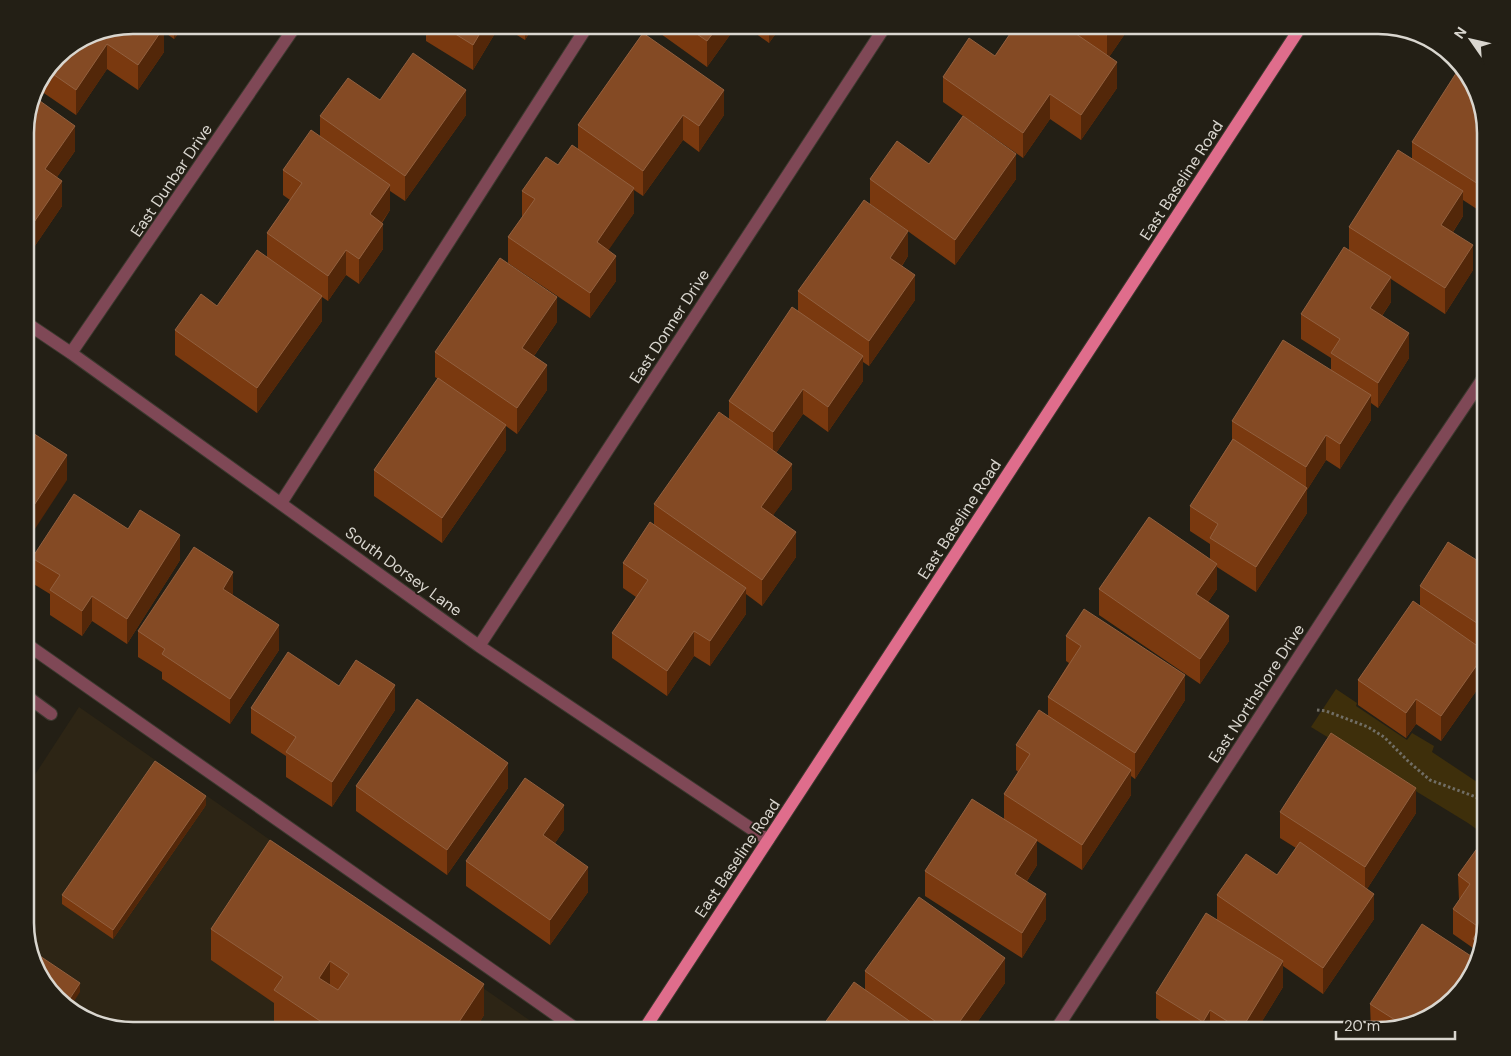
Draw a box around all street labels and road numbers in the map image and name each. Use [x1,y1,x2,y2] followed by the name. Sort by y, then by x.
[1135,116,1228,244] street label: East Baseline Road
[126,120,217,241] street label: East Dunbar Drive
[625,265,714,387] street label: East Donner Drive
[913,455,1006,583] street label: East Baseline Road
[341,522,466,621] street label: South Dorsey Lane
[1204,620,1309,767] street label: East Northshore Drive
[690,795,785,922] street label: East Baseline Road

